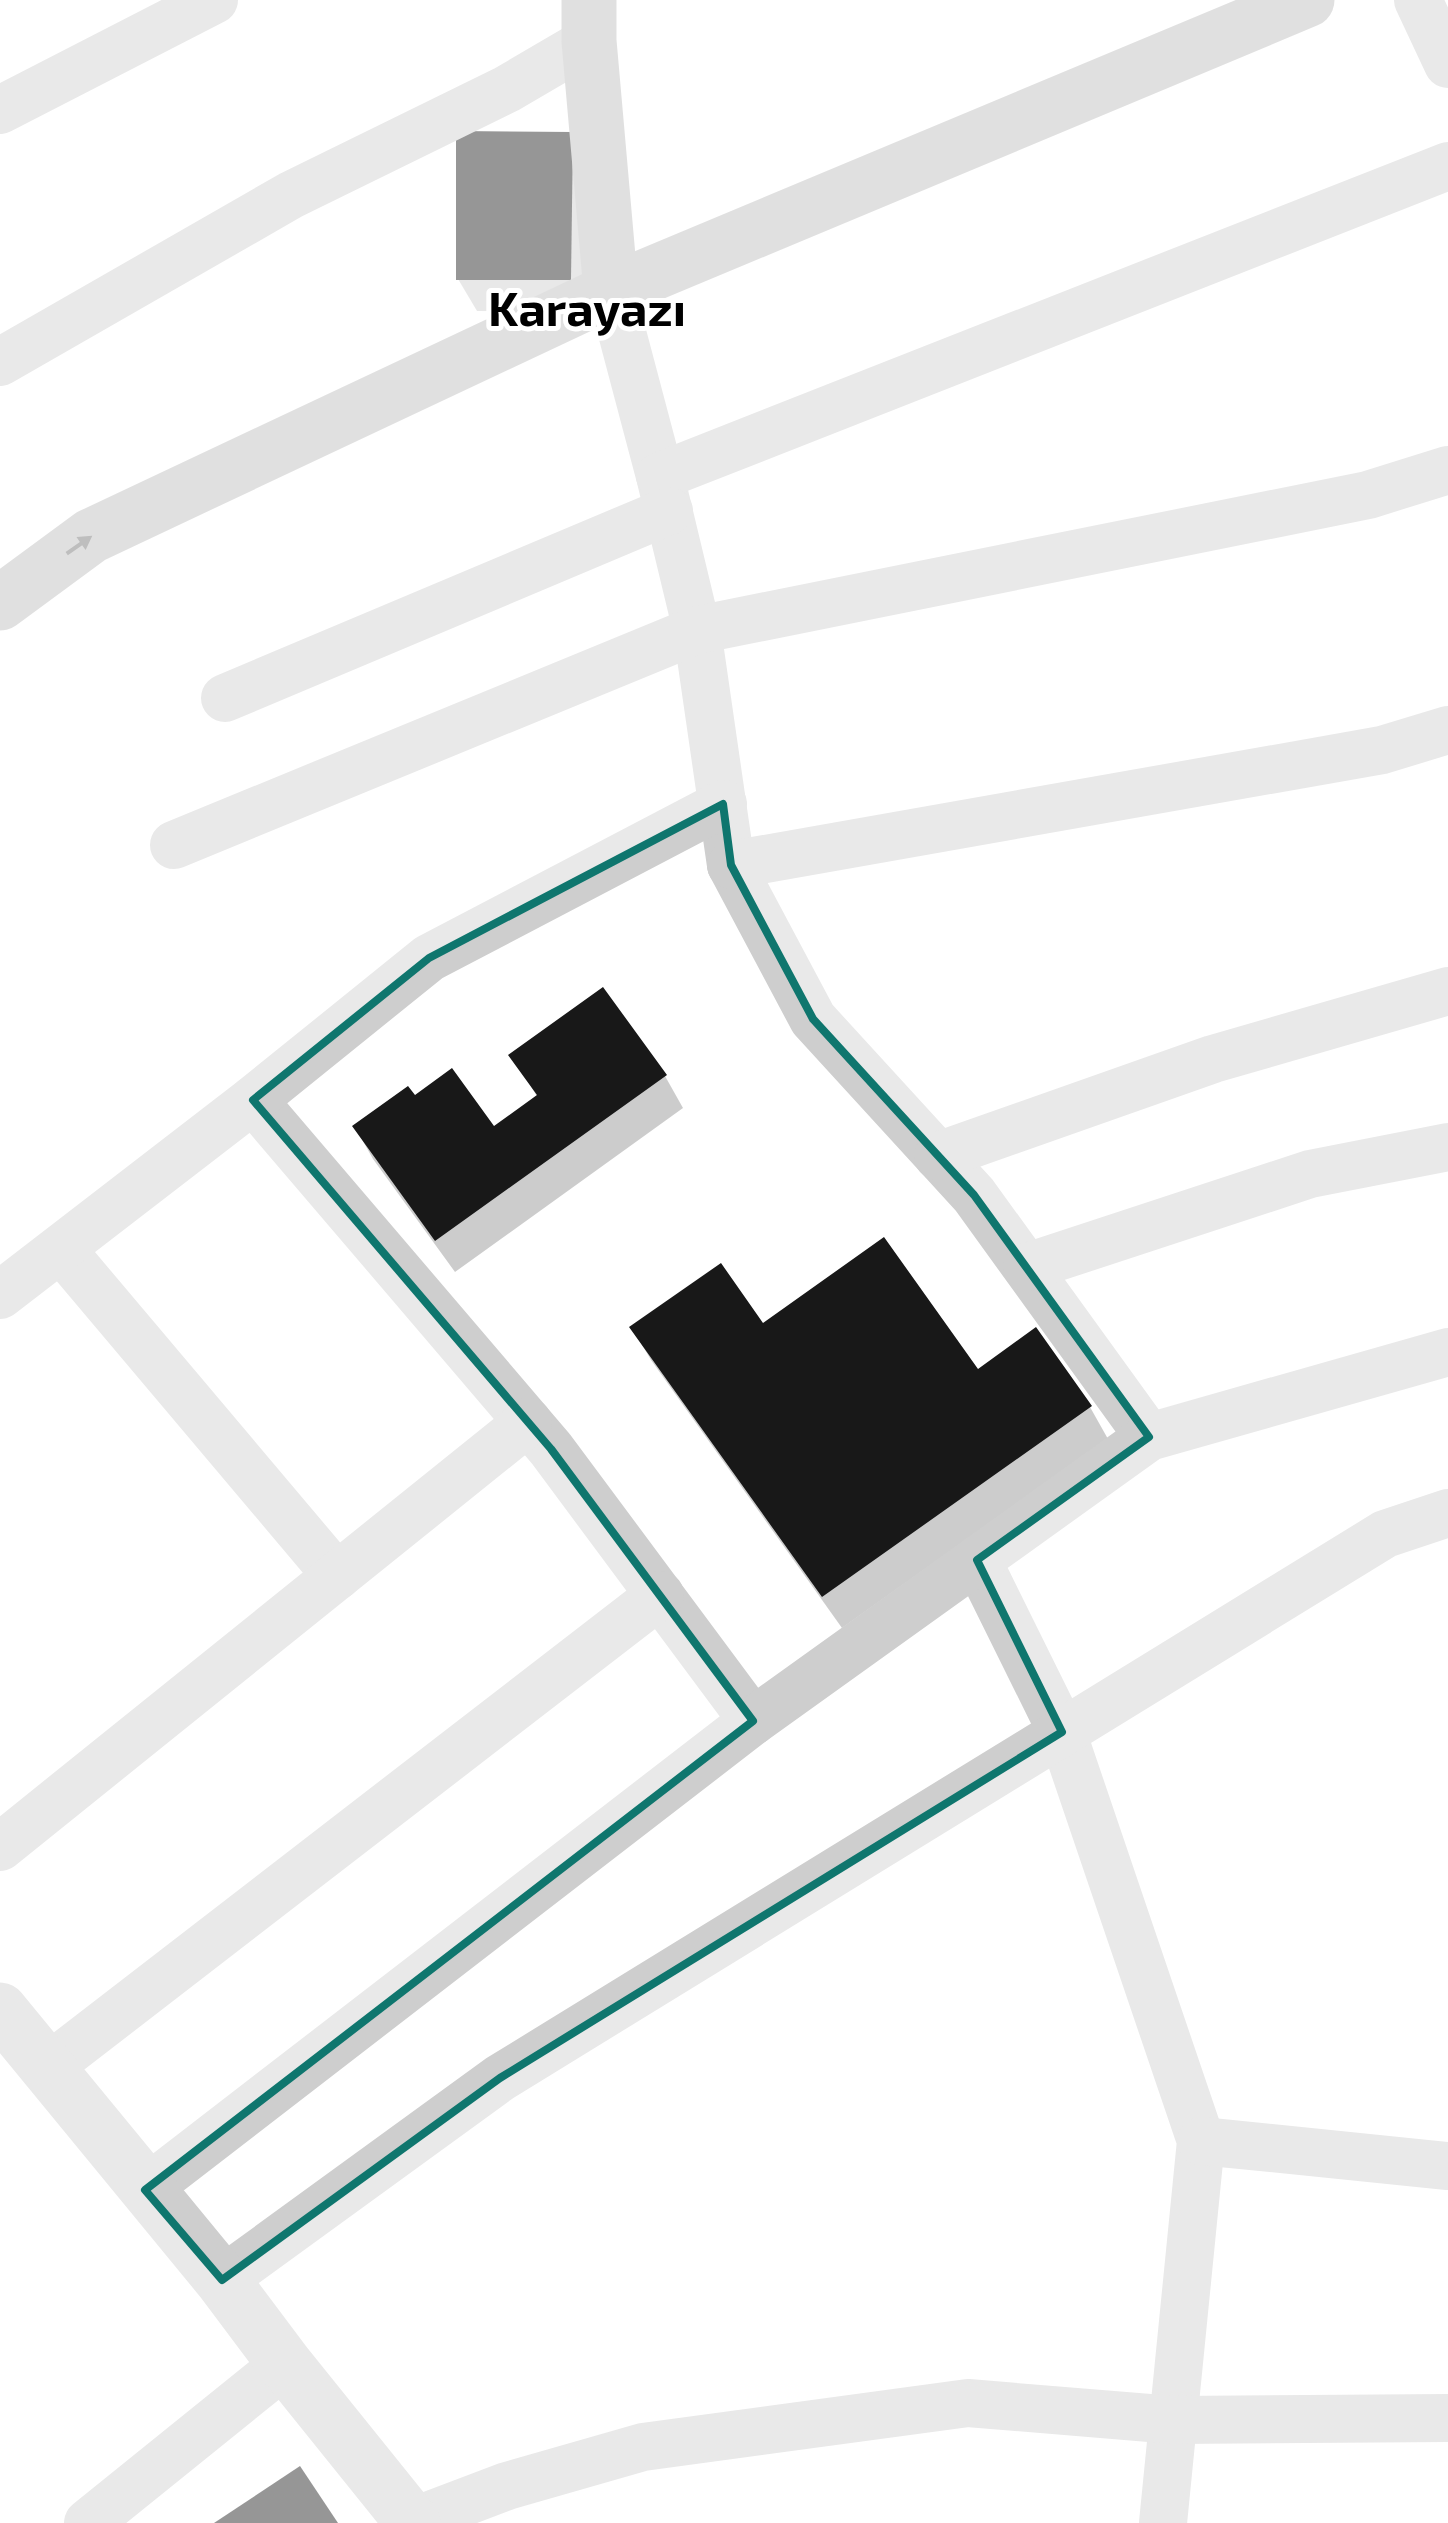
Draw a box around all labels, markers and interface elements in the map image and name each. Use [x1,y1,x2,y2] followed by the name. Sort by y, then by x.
[488,278,686,336] district label: Karayazı
[66,536,92,556] one-way arrow

